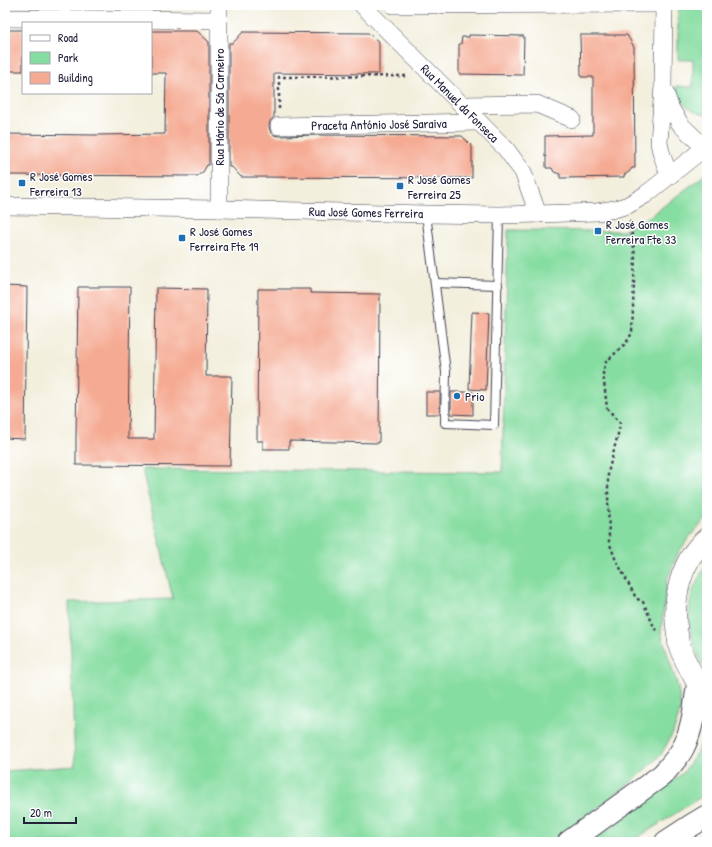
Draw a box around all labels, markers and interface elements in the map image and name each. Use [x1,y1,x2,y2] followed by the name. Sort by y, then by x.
[22,22,152,94] legend
[58,29,78,46] text: Road
[58,49,78,66] text: Park
[210,49,228,165] street label: Rua Mário de Sá Carneiro
[417,60,503,146] street label: Rua Manuel da Fonseca
[58,69,93,86] text: Building
[311,114,447,134] street label: Praceta António José Saraiva
[29,167,93,200] place label: R José Gomes Ferreira 13
[407,170,471,203] place label: R José Gomes Ferreira 25
[17,178,27,188] marker: R José Gomes Ferreira 13
[395,181,405,191] marker: R José Gomes Ferreira 25
[309,202,423,222] street label: Rua José Gomes Ferreira
[605,215,677,248] place label: R José Gomes Ferreira Fte 33
[189,222,258,255] place label: R José Gomes Ferreira Fte 19
[593,226,603,236] marker: R José Gomes Ferreira Fte 33
[177,233,187,243] marker: R José Gomes Ferreira Fte 19
[465,387,484,405] place label: Prio
[452,391,462,401] marker: Prio
[24,799,76,825] scale bar
[30,804,52,821] text: 20 m

